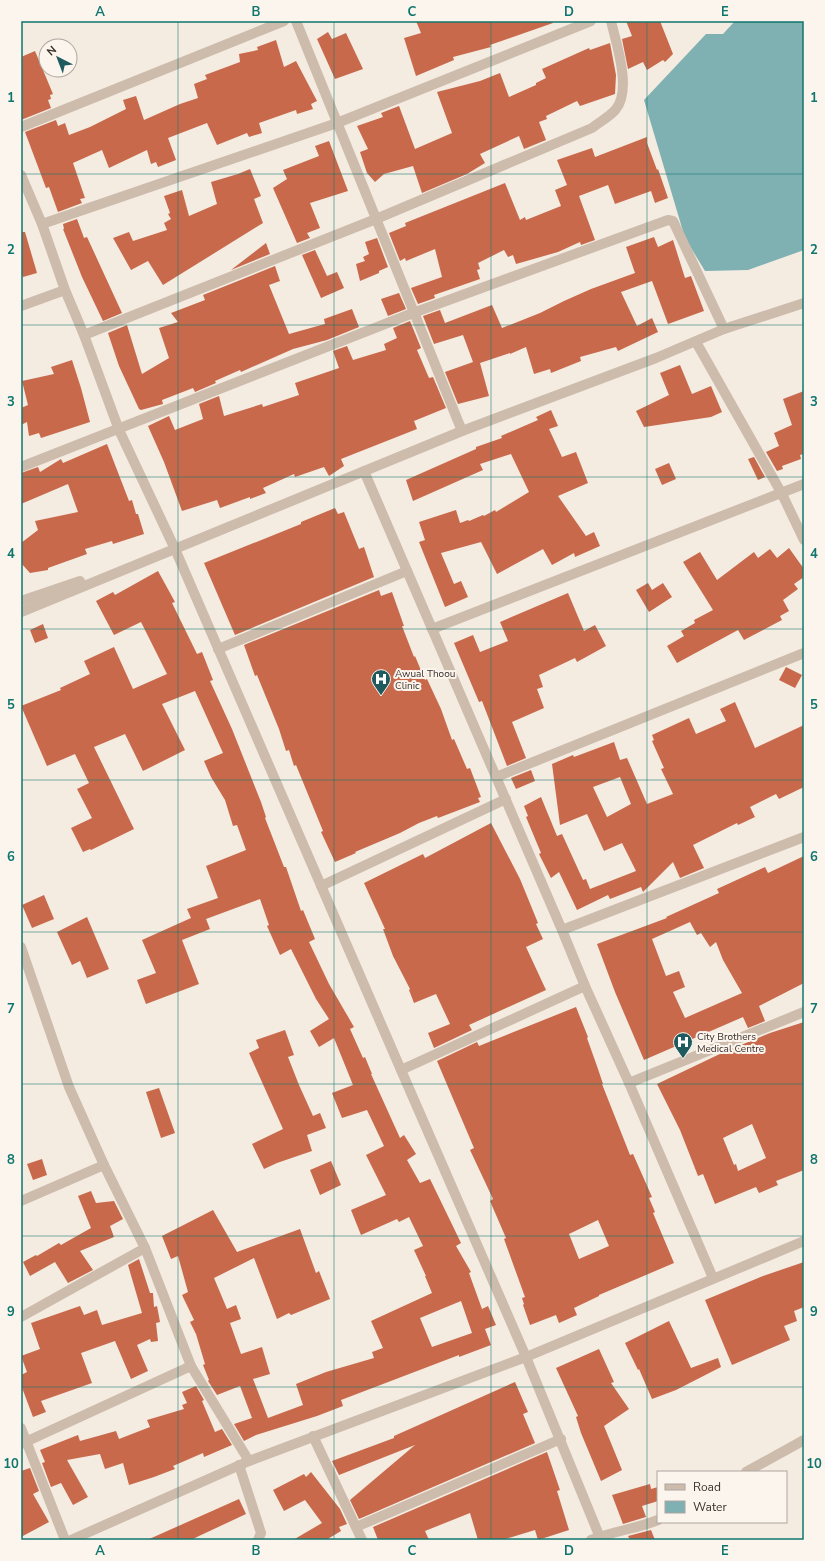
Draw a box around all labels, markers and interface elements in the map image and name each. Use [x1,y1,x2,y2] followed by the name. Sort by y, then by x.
[95,3,105,21] text: A
[252,3,261,21] text: B
[408,3,417,21] text: C
[564,3,574,21] text: D
[721,3,729,21] text: E
[38,38,78,78] north arrow
[44,43,60,59] text: N
[7,89,15,107] text: 1
[810,89,818,107] text: 1
[7,241,15,259] text: 2
[810,241,818,259] text: 2
[7,393,15,411] text: 3
[810,393,818,411] text: 3
[7,545,15,563] text: 4
[810,545,818,563] text: 4
[395,667,455,693] place label: Awual Thoou Clinic
[370,668,392,696] hospital icon: Awual Thoou Clinic
[7,696,15,714] text: 5
[810,696,818,714] text: 5
[7,848,15,866] text: 6
[810,848,818,866] text: 6
[7,1000,15,1018] text: 7
[810,1000,818,1018] text: 7
[697,1030,764,1056] place label: City Brothers Medical Centre
[672,1031,694,1059] hospital icon: City Brothers Medical Centre
[7,1151,15,1169] text: 8
[810,1151,818,1169] text: 8
[7,1303,15,1321] text: 9
[810,1303,818,1321] text: 9
[3,1455,19,1473] text: 10
[806,1455,822,1473] text: 10
[657,1471,787,1523] legend
[693,1479,721,1495] text: Road
[693,1499,727,1515] text: Water
[95,1542,105,1560] text: A
[252,1542,261,1560] text: B
[408,1542,417,1560] text: C
[564,1542,574,1560] text: D
[721,1542,729,1560] text: E

